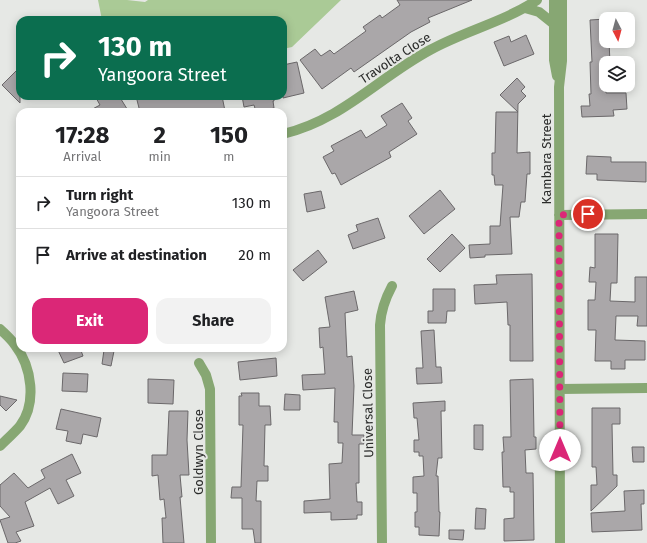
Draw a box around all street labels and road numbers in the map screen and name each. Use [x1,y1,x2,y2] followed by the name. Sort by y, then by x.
[356,29,434,87] street label: Travolta Close
[539,113,554,204] street label: Kambara Street
[360,368,376,458] street label: Universal Close
[191,409,206,495] street label: Goldwyn Close

